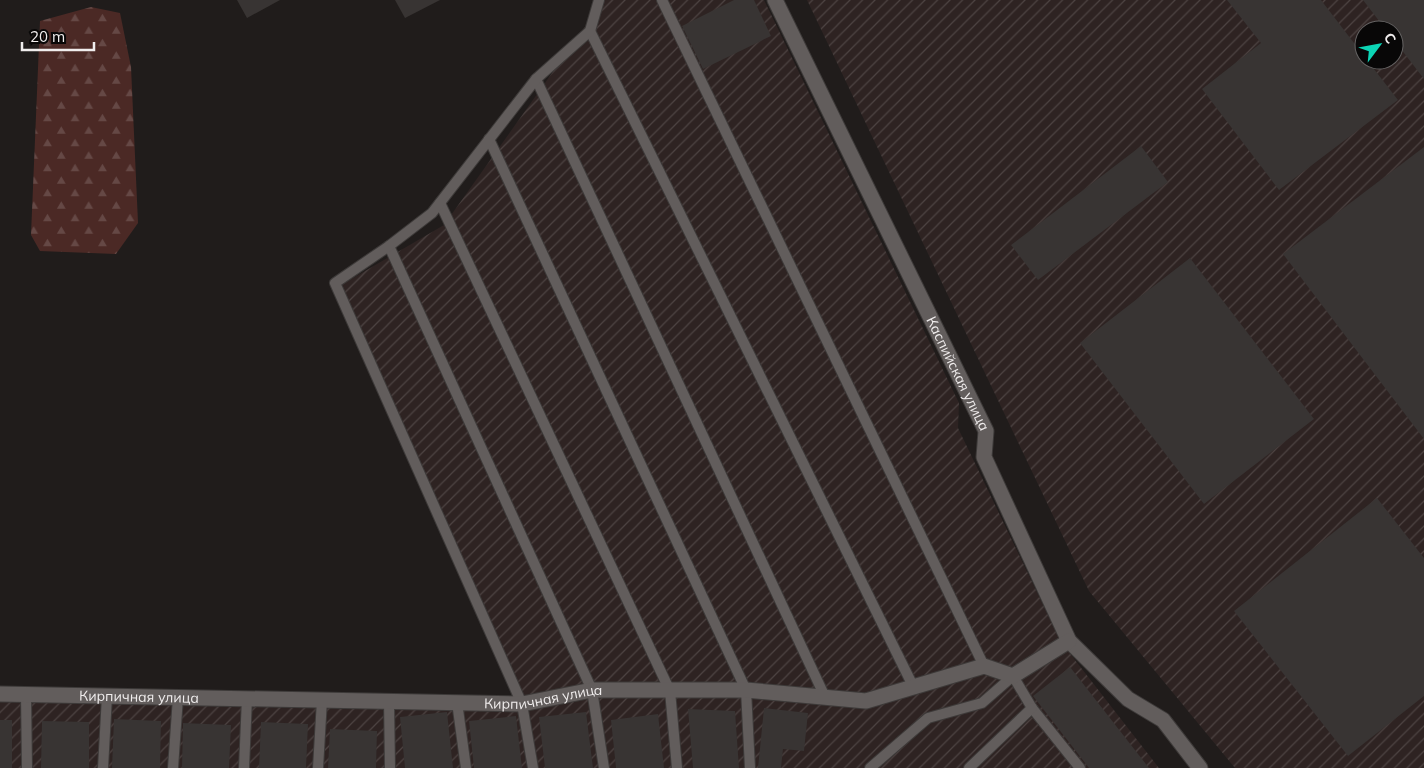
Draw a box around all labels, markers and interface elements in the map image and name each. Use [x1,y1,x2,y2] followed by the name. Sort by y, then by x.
[22,20,95,52] scale bar
[1354,20,1404,70] north arrow
[30,27,65,46] text: 20 m
[1380,29,1400,47] text: С
[922,313,994,434] street label: Каспийская улица
[484,681,602,714] street label: Кирпичная улица
[79,687,199,707] street label: Кирпичная улица

